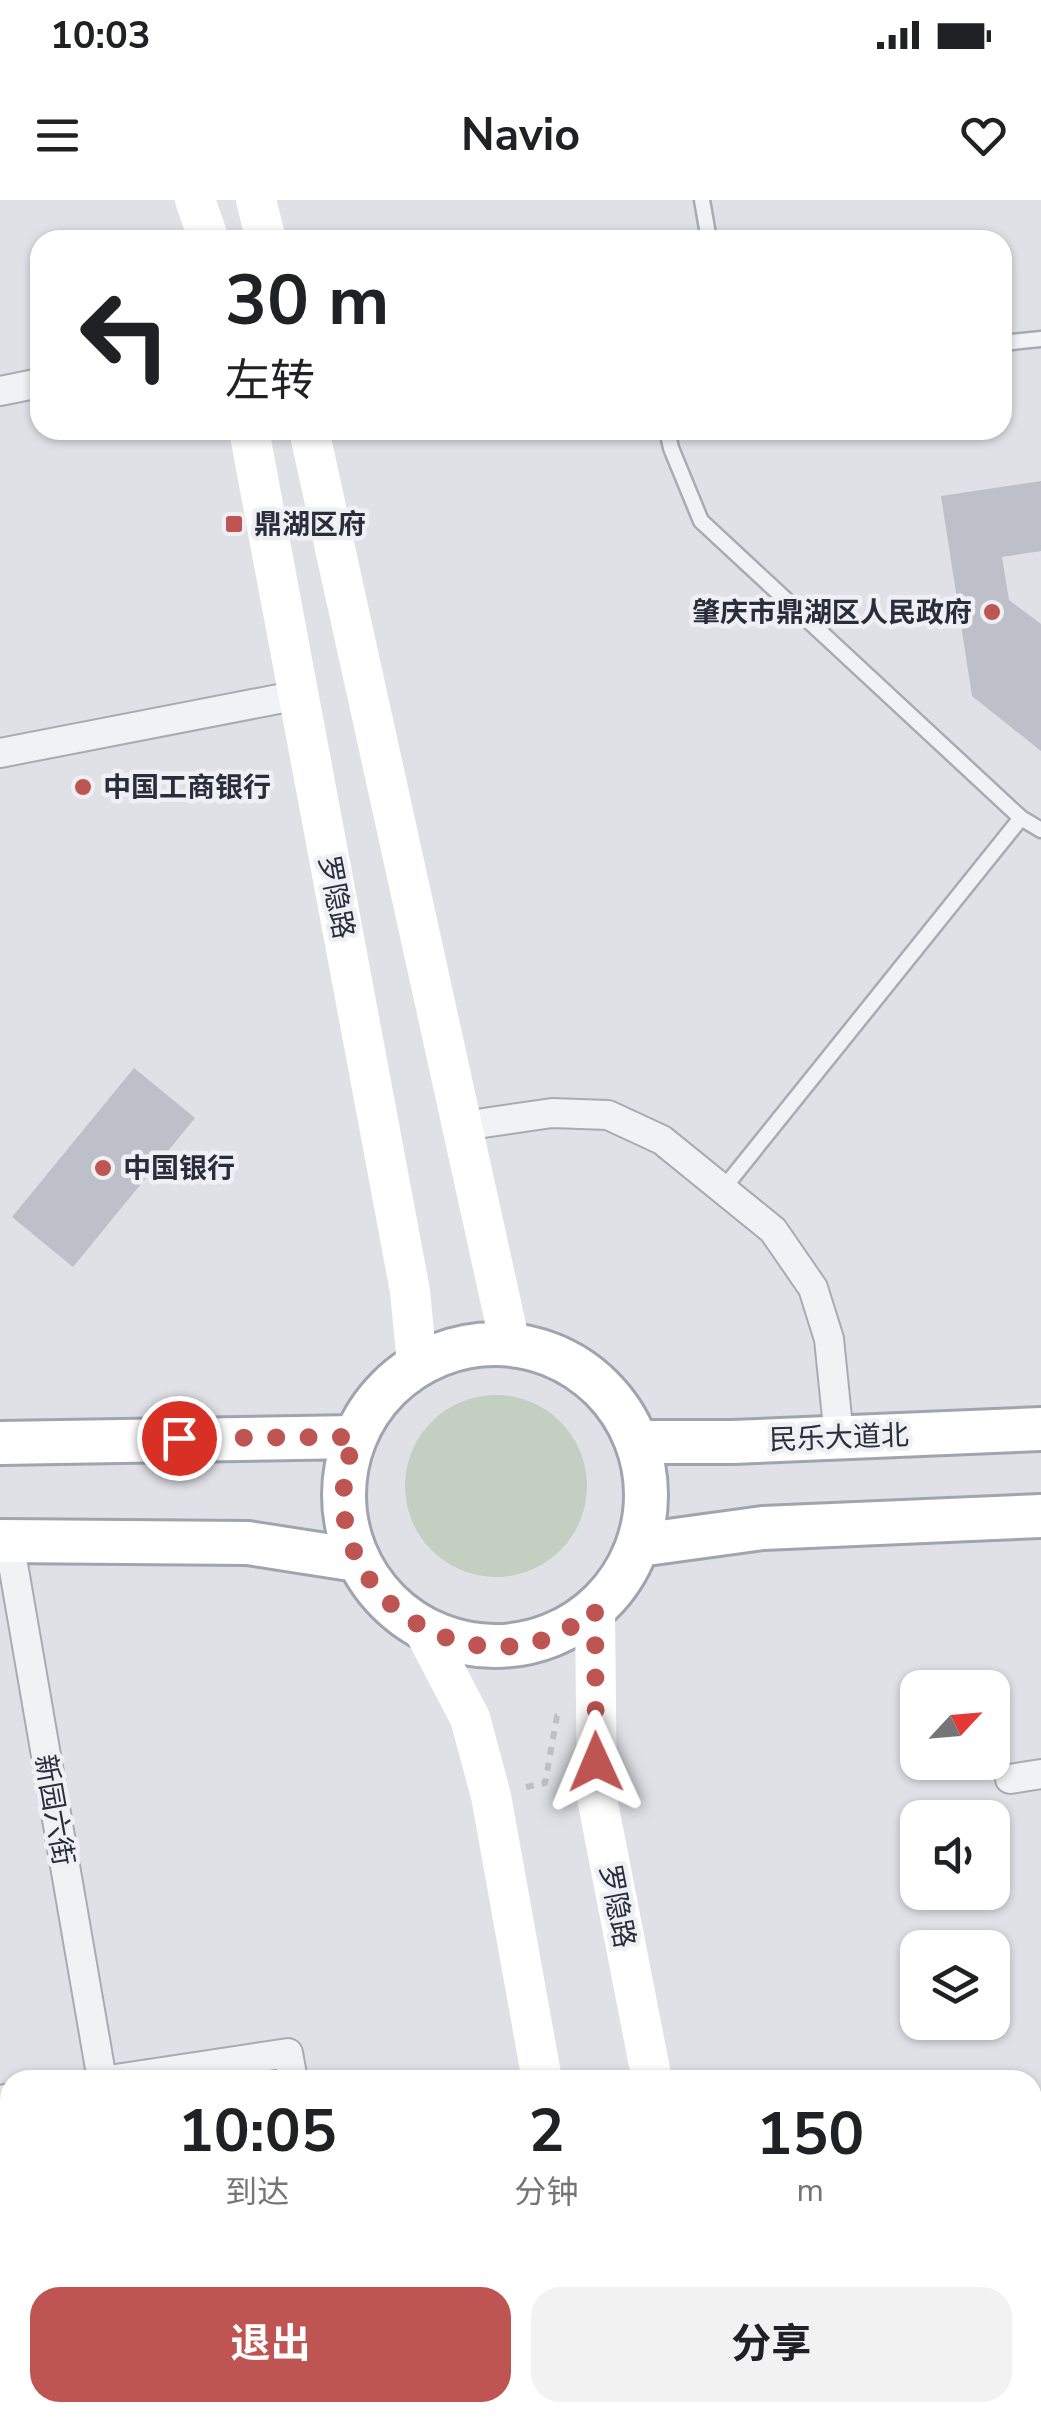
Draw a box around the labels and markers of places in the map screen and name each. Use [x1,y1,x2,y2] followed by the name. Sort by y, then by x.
[254,506,366,544] place label: 鼎湖区府
[223,513,245,535] marker: 鼎湖区府
[692,594,972,632] place label: 肇庆市鼎湖区人民政府
[981,601,1003,623] marker: 肇庆市鼎湖区人民政府
[103,769,271,807] place label: 中国工商银行
[72,776,94,798] marker: 中国工商银行
[123,1150,235,1188] place label: 中国银行
[92,1157,114,1179] marker: 中国银行
[137,1396,222,1481] pin

